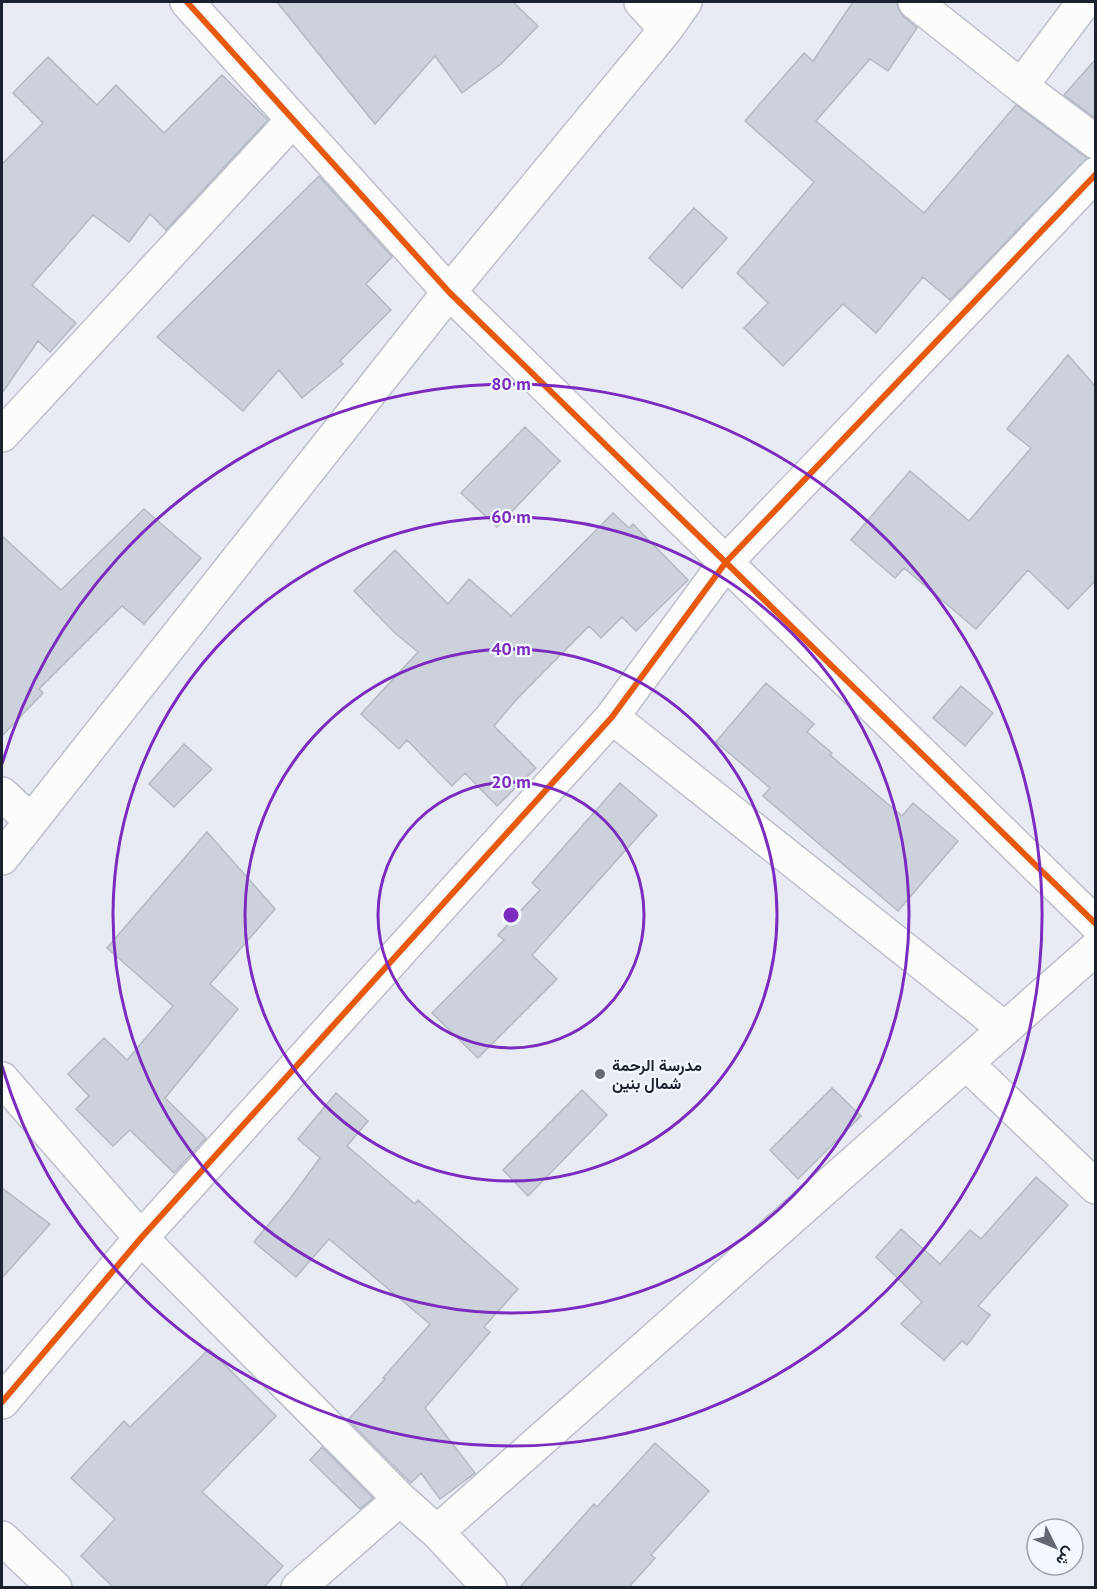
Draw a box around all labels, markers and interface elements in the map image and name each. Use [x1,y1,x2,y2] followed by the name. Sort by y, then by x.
[491,372,531,395] text: 80 m
[491,505,531,528] text: 60 m
[491,637,531,660] text: 40 m
[491,770,531,793] text: 20 m
[501,905,521,925] centre of rings
[612,1055,702,1093] place label: مدرسة الرحمة شمال بنين
[593,1067,607,1081] marker: مدرسة الرحمة شمال بنين
[1025,1517,1085,1577] north arrow
[1052,1543,1080,1571] text: ش

